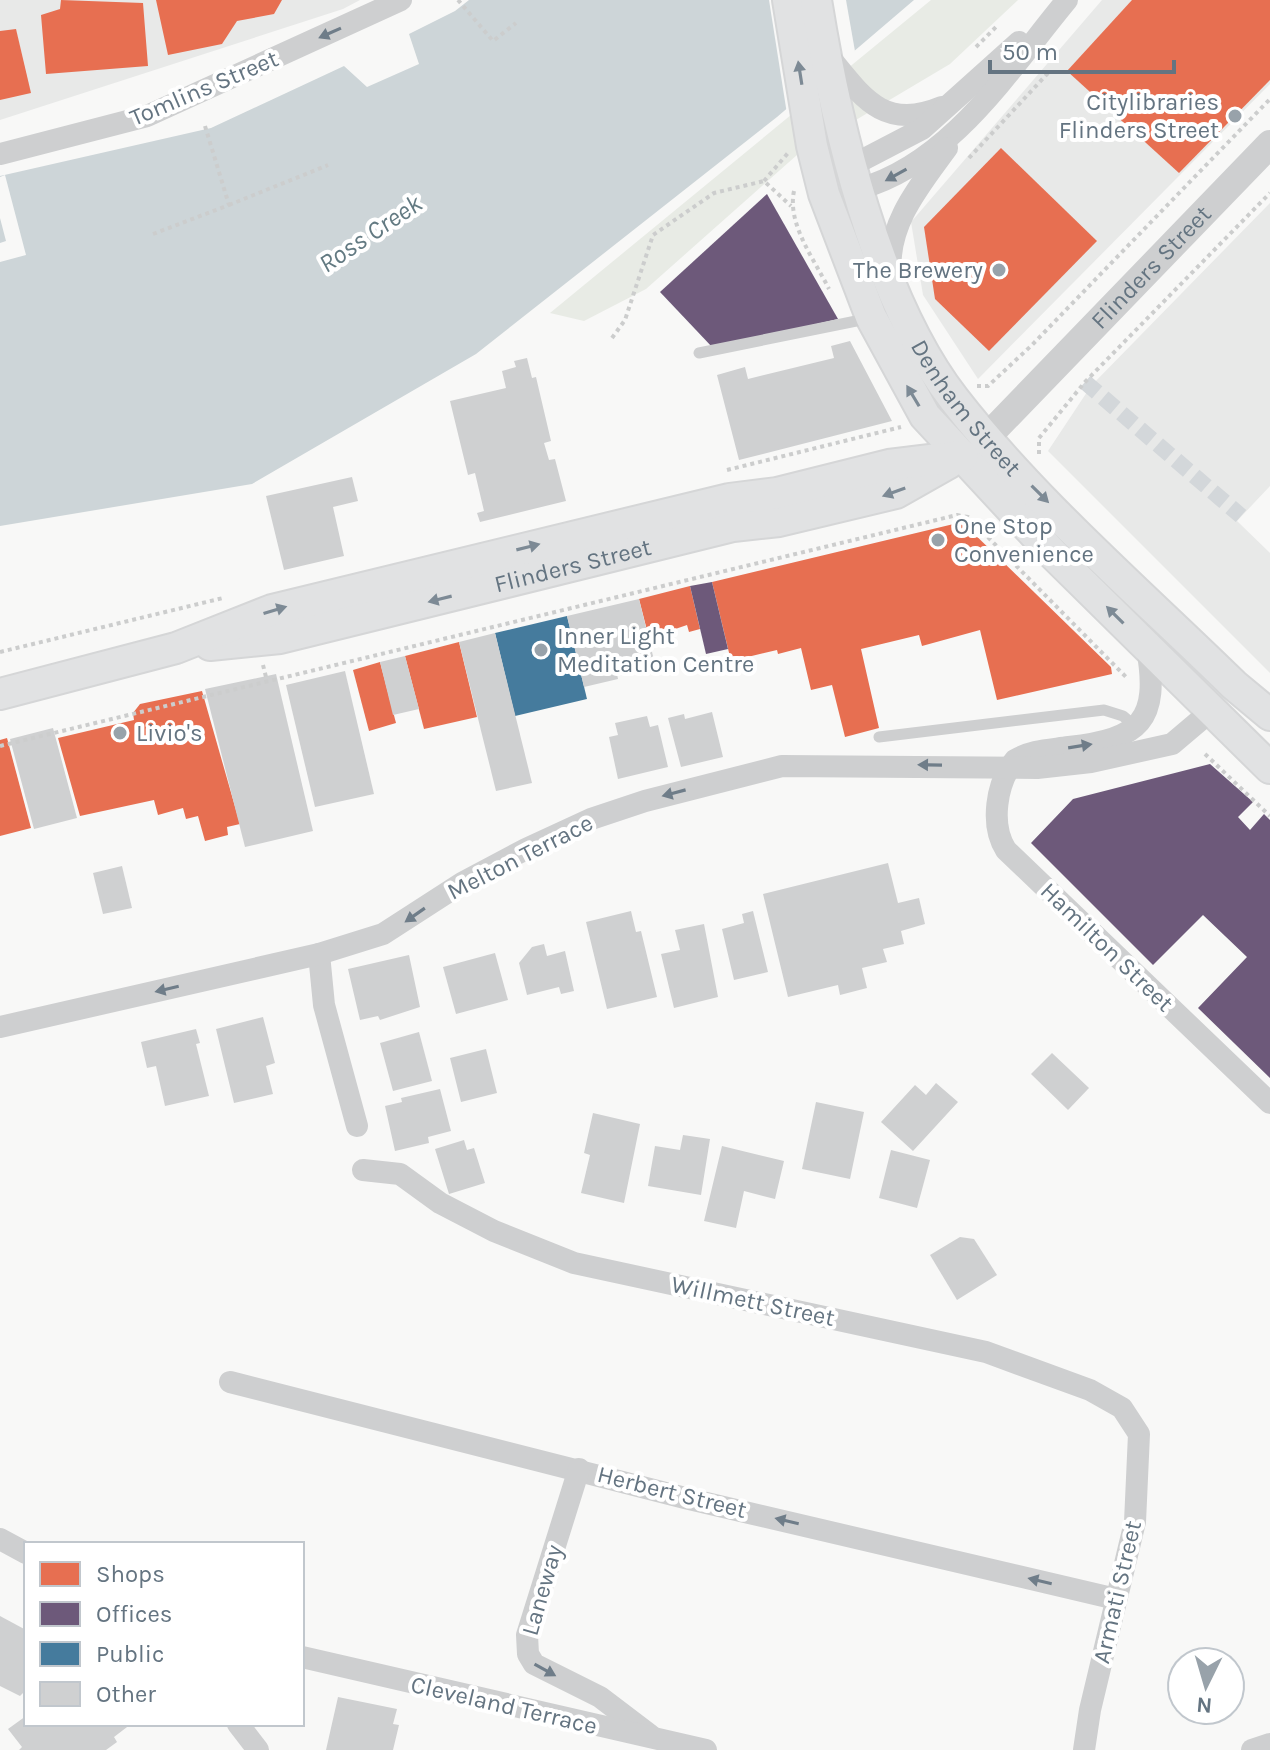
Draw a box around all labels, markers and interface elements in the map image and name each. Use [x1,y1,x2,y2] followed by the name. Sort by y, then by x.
[990,24,1174,74] scale bar
[318,27,342,40] one-way arrow
[1002,38,1058,66] text: 50 m
[126,44,282,132] street label: Tomlins Street
[793,60,806,85] one-way arrow
[1059,88,1219,144] place label: Citylibraries Flinders Street
[1226,107,1244,125] marker: Citylibraries Flinders Street
[885,169,908,182] one-way arrow
[313,187,428,279] water label: Ross Creek
[1085,200,1217,335] street label: Flinders Street
[853,256,983,284] place label: The Brewery
[990,261,1008,279] marker: The Brewery
[905,335,1027,482] street label: Denham Street
[906,385,920,407] one-way arrow
[1030,484,1049,503] one-way arrow
[882,486,906,499] one-way arrow
[954,512,1094,568] place label: One Stop Convenience
[929,531,947,549] marker: One Stop Convenience
[492,533,654,598] street label: Flinders Street
[515,541,540,553] one-way arrow
[428,593,453,605] one-way arrow
[264,603,288,616] one-way arrow
[1106,606,1125,625] one-way arrow
[557,622,754,678] place label: Inner Light Meditation Centre
[532,641,550,659] marker: Inner Light Meditation Centre
[136,719,203,747] place label: Livio's
[111,724,129,742] marker: Livio's
[1068,739,1093,751] one-way arrow
[917,759,942,771] one-way arrow
[661,788,686,800] one-way arrow
[443,808,597,906] street label: Melton Terrace
[1035,877,1179,1017] street label: Hamilton Street
[405,907,426,922] one-way arrow
[155,983,180,995] one-way arrow
[669,1270,837,1332] street label: Willmett Street
[594,1460,750,1524] street label: Herbert Street
[775,1514,800,1527] one-way arrow
[1087,1518,1147,1666] street label: Armati Street
[516,1541,568,1639] street label: Laneway
[24,1542,304,1726] legend
[96,1560,165,1588] text: Shops
[1028,1574,1053,1587] one-way arrow
[96,1600,172,1628] text: Offices
[96,1640,164,1668] text: Public
[1166,1646,1246,1726] north arrow
[534,1662,556,1676] one-way arrow
[408,1670,600,1740] street label: Cleveland Terrace
[96,1680,156,1708] text: Other
[1195,1691,1213,1719] text: N

